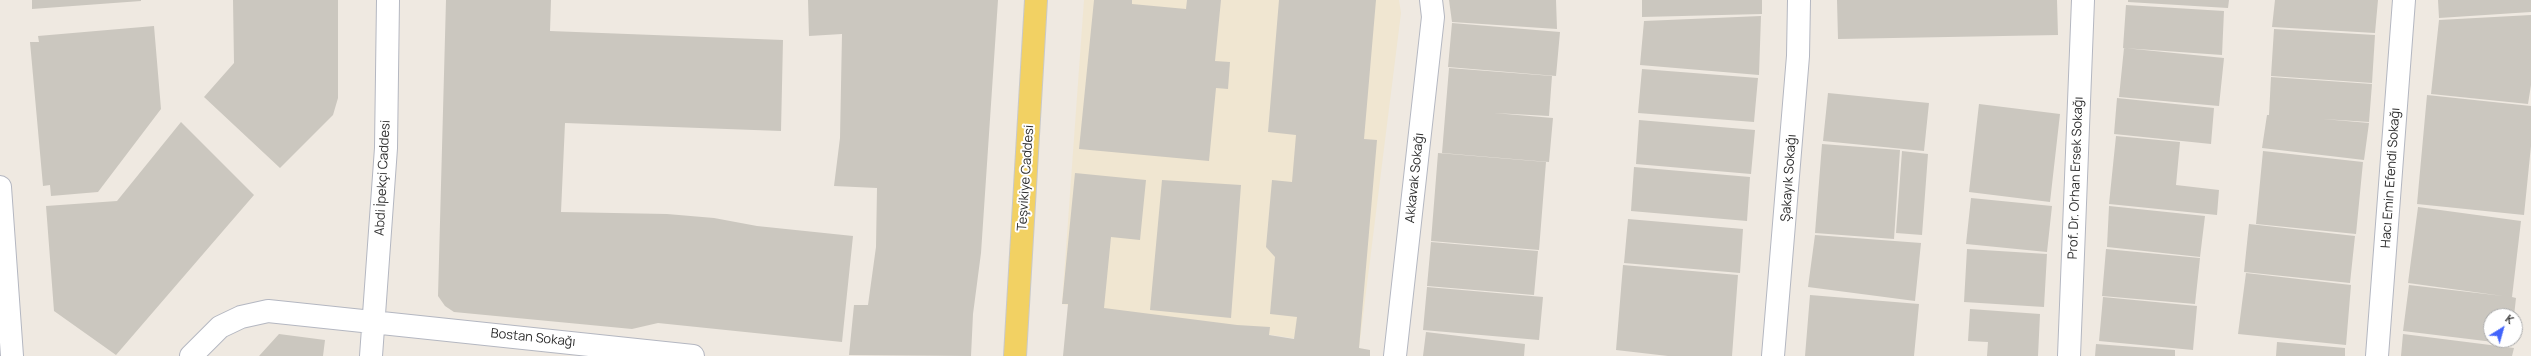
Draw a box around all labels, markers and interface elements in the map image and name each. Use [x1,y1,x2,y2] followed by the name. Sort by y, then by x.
[2065,96,2087,260] street label: Prof. Dr. Orhan Ersek Sokağı
[2378,107,2404,249] street label: Hacı Emin Efendi Sokağı
[372,120,394,236] street label: Abdi İpekçi Caddesi
[1015,124,1037,232] street label: Teşvikiye Caddesi
[1403,132,1427,224] street label: Akkavak Sokağı
[1778,134,1800,222] street label: Şakayık Sokağı
[2483,308,2523,348] north arrow
[2503,311,2517,327] text: K
[490,326,576,350] street label: Bostan Sokağı

